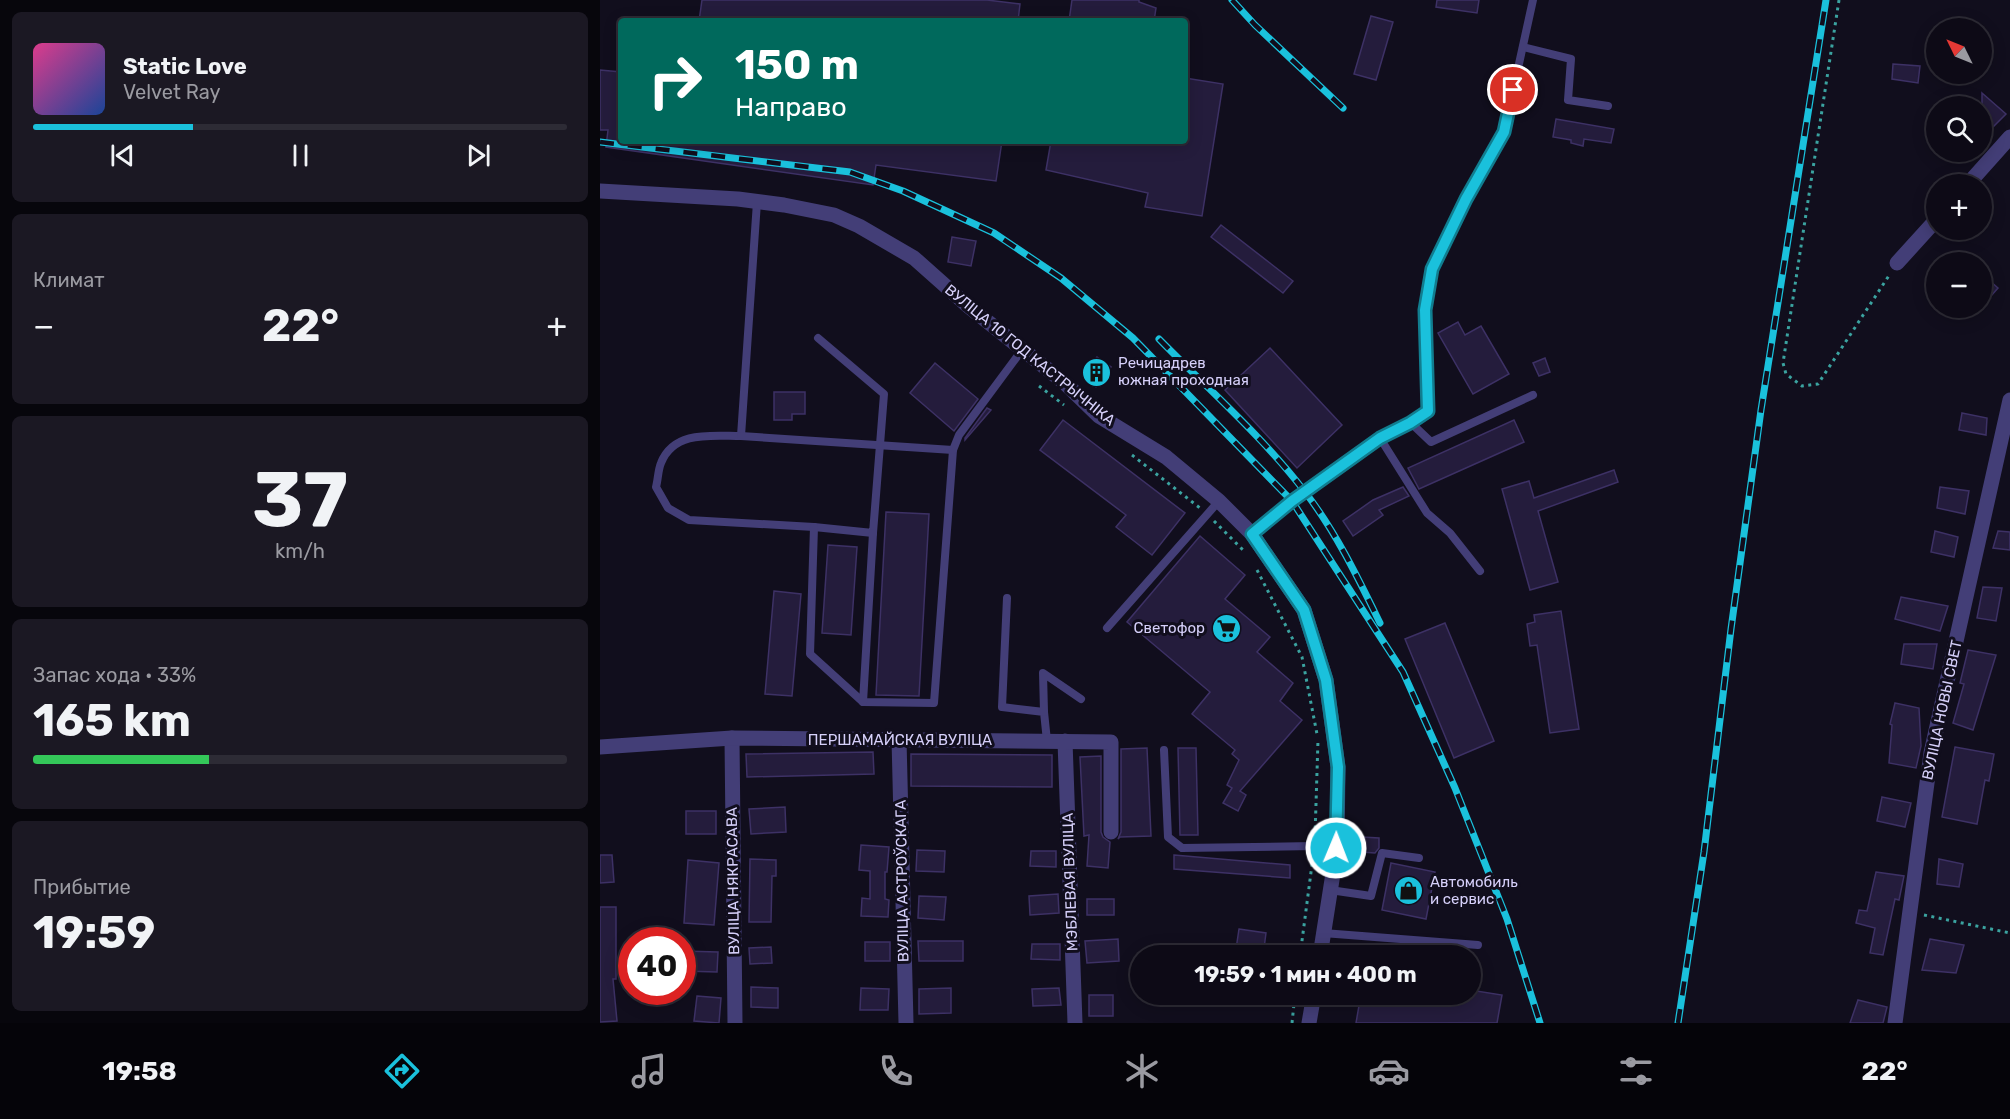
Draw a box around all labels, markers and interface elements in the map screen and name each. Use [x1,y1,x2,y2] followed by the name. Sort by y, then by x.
[1926,18,1992,84] north arrow
[1926,18,1992,318] map controls
[735,40,859,90] text: 150 m
[636,42,714,120] icon: right
[123,53,247,80] text: Static Love
[1487,64,1538,115] pin
[1496,73,1529,106] icon: arrive
[123,80,221,104] text: Velvet Ray
[735,91,847,123] text: Направо
[1926,96,1992,162] button: search
[106,139,139,172] icon: previous
[284,139,317,172] icon: pause
[462,139,495,172] icon: next
[1926,174,1992,240] button: +
[1926,252,1992,318] button: −
[33,268,105,292] text: Климат
[941,281,1119,429] street label: ВУЛІЦА 10 ГОД КАСТРЫЧНІКА
[262,299,339,352] text: 22°
[33,306,54,345] text: −
[546,306,567,345] text: +
[1118,354,1249,389] place label: Речицадрев южная проходная
[1081,356,1113,388] building icon: Речицадрев южная проходная
[252,453,348,546] text: 37
[275,539,325,563] text: km/h
[1210,612,1242,644] supermarket icon: Светофор
[1134,619,1205,637] place label: Светофор
[1918,638,1966,782] street label: ВУЛІЦА НОВЫ СВЕТ
[33,663,196,687] text: Запас хода · 33%
[33,694,191,747] text: 165 km
[808,731,992,749] street label: ПЕРШАМАЙСКАЯ ВУЛІЦА
[892,800,912,962] street label: ВУЛІЦА АСТРОЎСКАГА
[723,807,743,955] street label: ВУЛІЦА НЯКРАСАВА
[1059,812,1081,952] street label: МЭБЛЕВАЯ ВУЛІЦА
[1304,816,1368,880] position arrow
[1430,873,1518,908] place label: Автомобиль и сервис
[33,875,131,899] text: Прибытие
[1393,875,1425,907] shop icon: Автомобиль и сервис
[33,906,155,959] text: 19:59
[618,927,696,1005] speed limit sign: 40
[1194,961,1417,988] text: 19:59 · 1 мин · 400 m
[381,1050,423,1092] icon: directions
[628,1050,670,1092] icon: music
[875,1050,917,1092] icon: phone
[1121,1050,1163,1092] icon: climate
[1368,1050,1410,1092] icon: car
[1615,1050,1657,1092] icon: filters
[102,1055,177,1087] text: 19:58
[1861,1055,1908,1087] text: 22°

